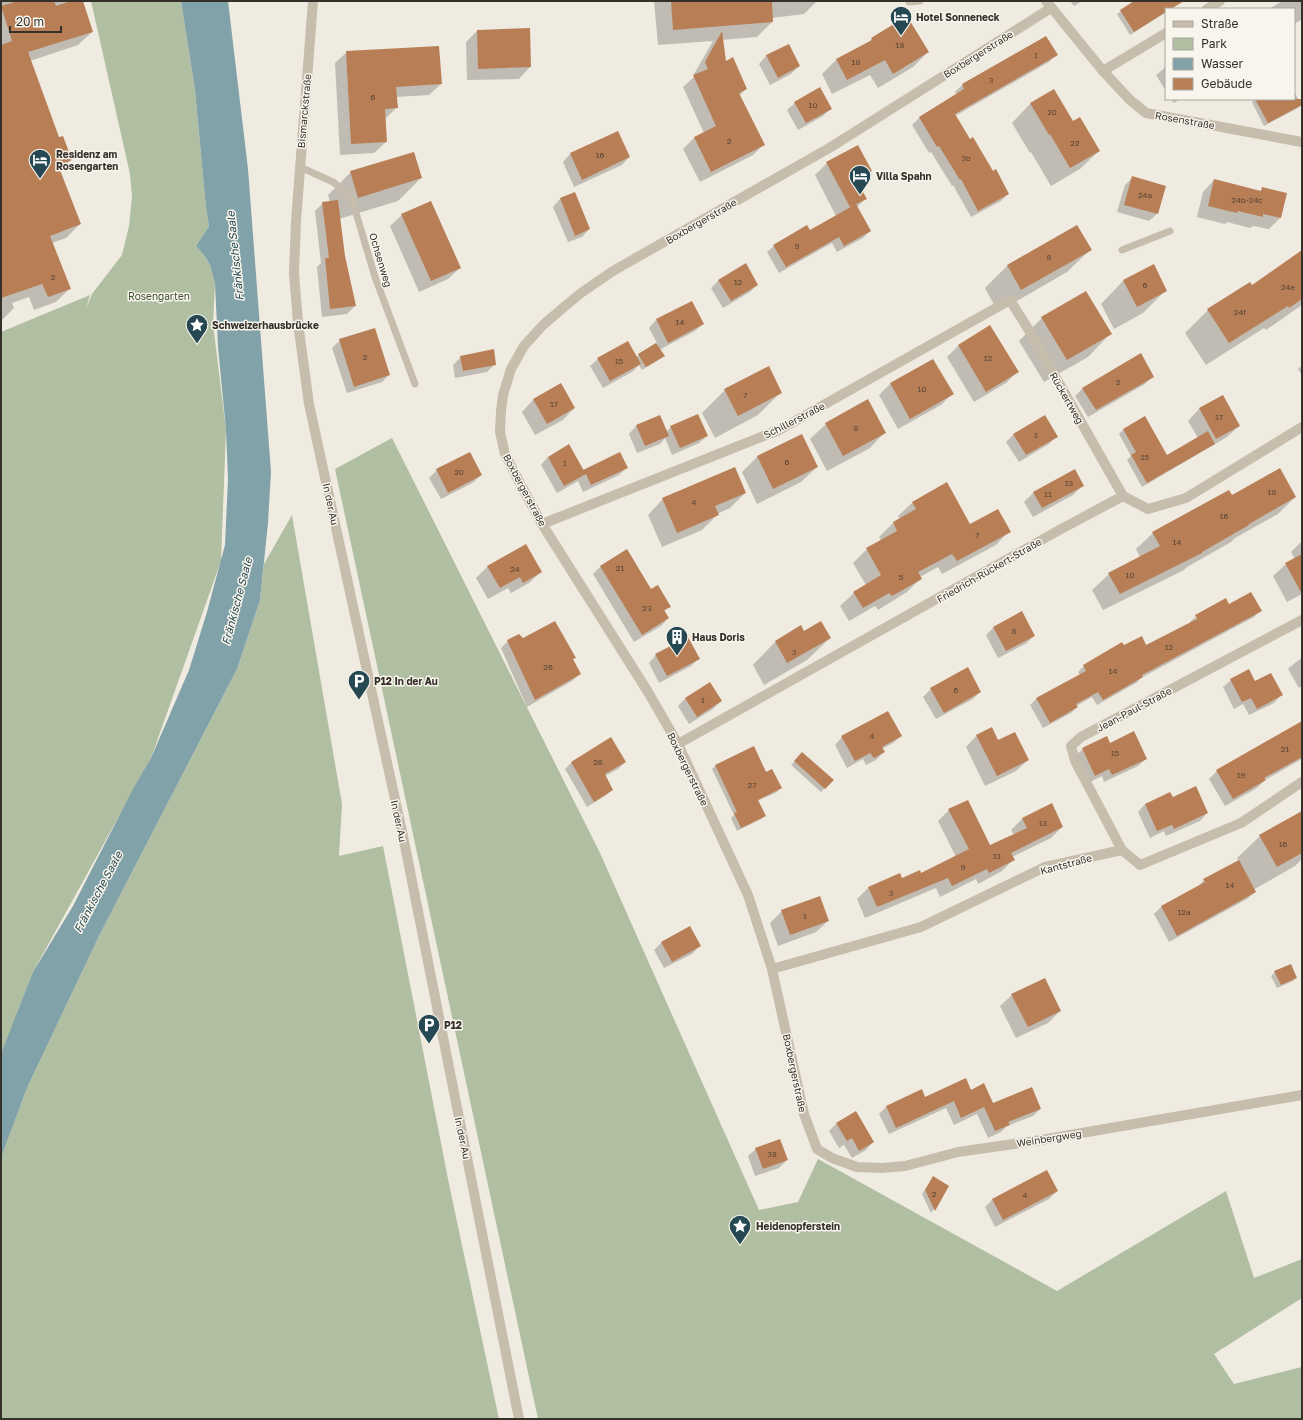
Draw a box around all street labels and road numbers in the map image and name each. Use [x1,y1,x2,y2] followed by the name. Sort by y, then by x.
[941,28,1015,80] street label: Boxbergerstraße
[295,73,313,149] street label: Bismarckstraße
[1154,109,1216,131] street label: Rosenstraße
[663,196,739,246] street label: Boxbergerstraße
[367,231,395,289] street label: Ochsenweg
[1047,370,1087,426] street label: Rückertweg
[761,399,827,441] street label: Schillerstraße
[501,452,549,528] street label: Boxbergerstraße
[321,482,341,526] street label: In der Au
[935,535,1044,605] street label: Friedrich-Rückert-Straße
[1095,684,1174,734] street label: Jean-Paul-Straße
[665,730,711,808] street label: Boxbergerstraße
[389,799,409,843] street label: In der Au
[1039,851,1093,877] street label: Kantstraße
[781,1033,809,1114] street label: Boxbergerstraße
[453,1116,473,1160] street label: In der Au
[1016,1127,1082,1149] street label: Weinbergweg

